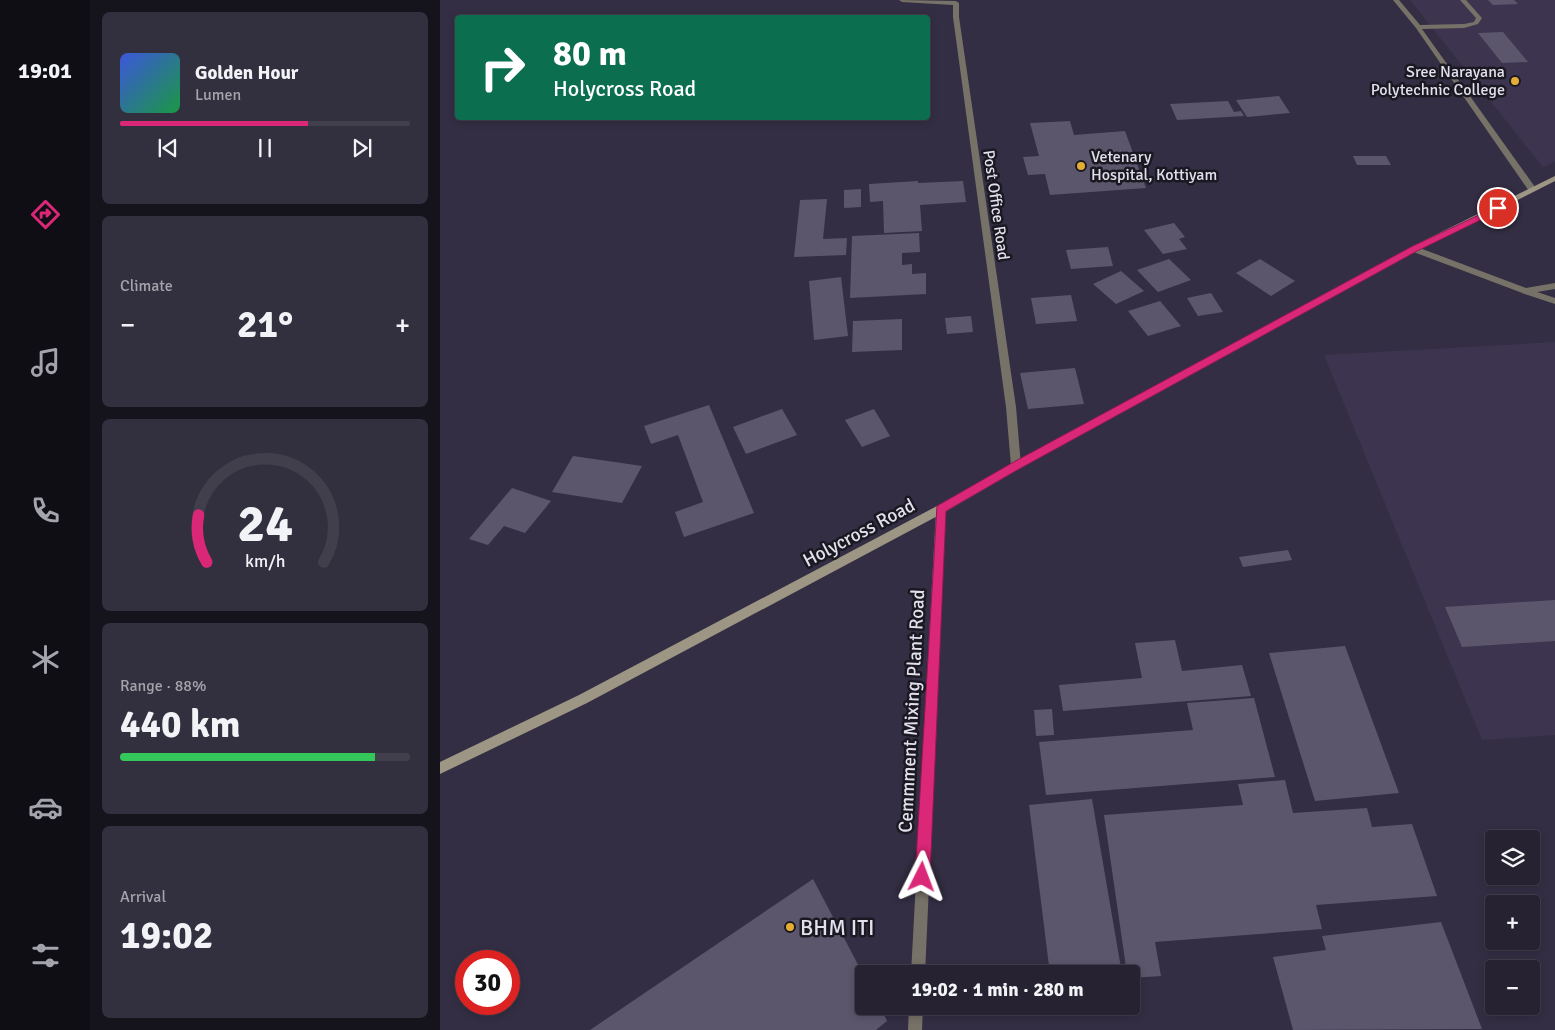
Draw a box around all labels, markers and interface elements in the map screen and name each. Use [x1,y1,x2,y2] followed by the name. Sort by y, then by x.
[553,32,627,75] text: 80 m
[470,35,535,100] icon: right
[18,57,72,84] text: 19:01
[195,61,298,85] text: Golden Hour
[1371,62,1505,100] place label: Sree Narayana Polytechnic College
[553,75,696,102] text: Holycross Road
[1509,75,1521,87] marker: Sree Narayana Polytechnic College
[195,85,241,105] text: Lumen
[154,134,182,162] icon: previous
[251,134,279,162] icon: pause
[348,134,376,162] icon: next
[1091,147,1217,185] place label: Vetenary Hospital, Kottiyam
[978,149,1014,261] street label: Post Office Road
[1075,160,1087,172] marker: Vetenary Hospital, Kottiyam
[1477,187,1519,229] pin
[1484,194,1512,222] icon: arrive
[28,197,63,232] icon: directions
[120,276,173,296] text: Climate
[237,301,293,348] text: 21°
[120,308,135,342] text: −
[395,308,410,342] text: +
[28,345,63,380] icon: music
[237,492,293,556] text: 24
[28,493,63,528] icon: phone
[799,493,919,573] street label: Holycross Road
[245,550,285,572] text: km/h
[894,589,930,833] street label: Cemmment Mixing Plant Road
[28,642,63,677] icon: climate
[120,676,206,696] text: Range · 88%
[120,701,241,748] text: 440 km
[28,790,63,825] icon: car
[1485,830,1540,1015] map controls
[1485,830,1540,885] button: layers
[895,850,947,902] position arrow
[120,887,166,907] text: Arrival
[1485,895,1540,950] button: +
[120,912,213,959] text: 19:02
[800,914,875,941] place label: BHM ITI
[784,921,796,933] marker: BHM ITI
[28,938,63,973] icon: filters
[455,950,520,1015] speed limit sign: 30
[1485,960,1540,1015] button: −
[911,978,1084,1002] text: 19:02 · 1 min · 280 m

